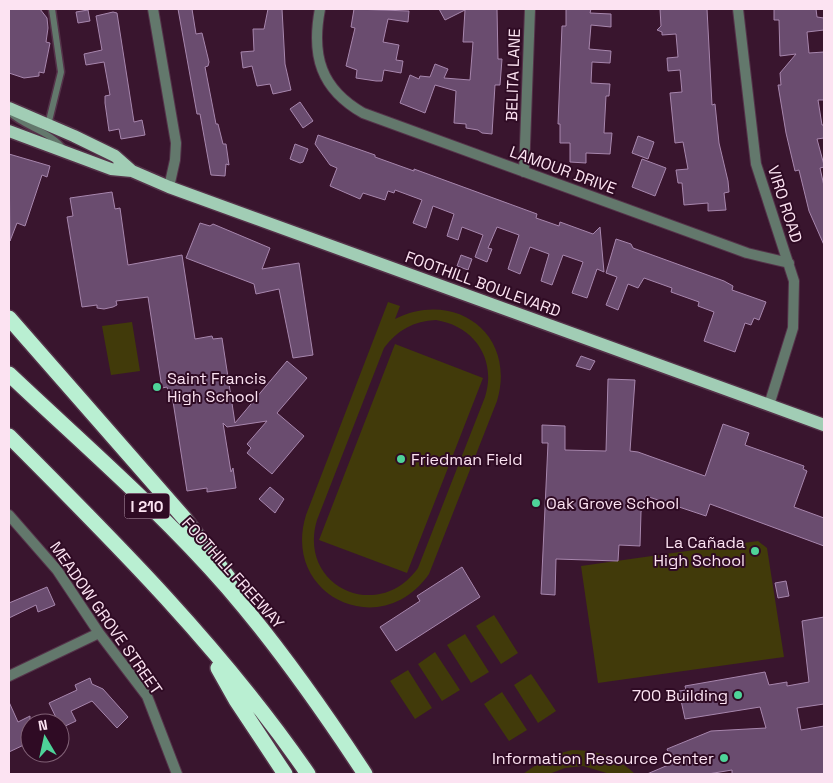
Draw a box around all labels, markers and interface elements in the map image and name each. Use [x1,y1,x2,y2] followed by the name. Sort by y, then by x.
[501,28,525,122] street label: BELITA LANE
[507,141,619,199] street label: LAMOUR DRIVE
[763,163,807,245] street label: VIRO ROAD
[402,246,564,322] street label: FOOTHILL BOULEVARD
[167,368,266,407] place label: Saint Francis High School
[151,381,163,393] marker: Saint Francis High School
[411,449,523,470] place label: Friedman Field
[395,453,407,465] marker: Friedman Field
[546,493,679,514] place label: Oak Grove School
[124,494,170,518] road number: I 210
[530,497,542,509] marker: Oak Grove School
[177,513,289,633] street label: FOOTHILL FREEWAY
[654,532,745,571] place label: La Cañada High School
[45,537,167,699] street label: MEADOW GROVE STREET
[749,545,761,557] marker: La Cañada High School
[632,685,728,706] place label: 700 Building
[732,689,744,701] marker: 700 Building
[20,713,70,763] north arrow
[37,716,49,735] text: N
[492,748,714,769] place label: Information Resource Center
[718,752,730,764] marker: Information Resource Center

